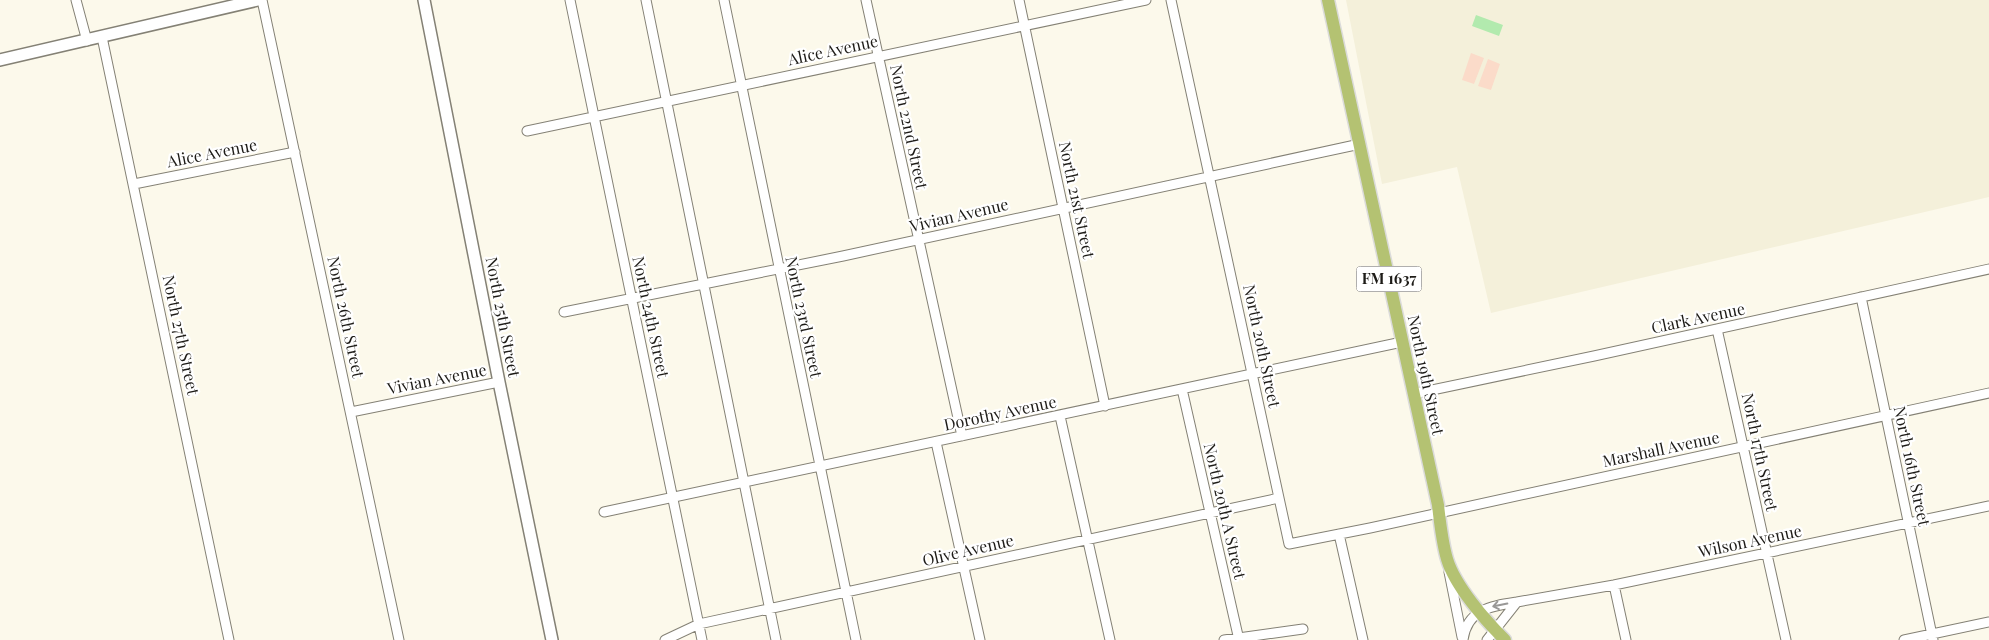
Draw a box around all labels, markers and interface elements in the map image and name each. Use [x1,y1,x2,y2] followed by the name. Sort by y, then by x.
[785,30,880,69] street label: Alice Avenue
[886,63,933,192] street label: North 22nd Street
[164,133,259,172] street label: Alice Avenue
[1055,139,1100,261] street label: North 21st Street
[907,193,1010,236] street label: Vivian Avenue
[323,254,370,380] street label: North 26th Street
[628,254,675,380] street label: North 24th Street
[781,254,828,380] street label: North 23rd Street
[482,255,526,379] street label: North 25th Street
[1356,266,1422,292] road number: FM 1637
[159,273,205,397] street label: North 27th Street
[1239,282,1286,410] street label: North 20th Street
[1649,297,1747,338] street label: Clark Avenue
[1404,313,1450,437] street label: North 19th Street
[385,359,488,399] street label: Vivian Avenue
[942,390,1058,435] street label: Dorothy Avenue
[1738,391,1783,513] street label: North 17th Street
[1890,404,1936,528] street label: North 16th Street
[1601,426,1721,471] street label: Marshall Avenue
[1200,441,1251,581] street label: North 20th A Street
[1695,519,1803,562] street label: Wilson Avenue
[920,529,1016,570] street label: Olive Avenue
[1493,601,1509,610] one-way arrow

